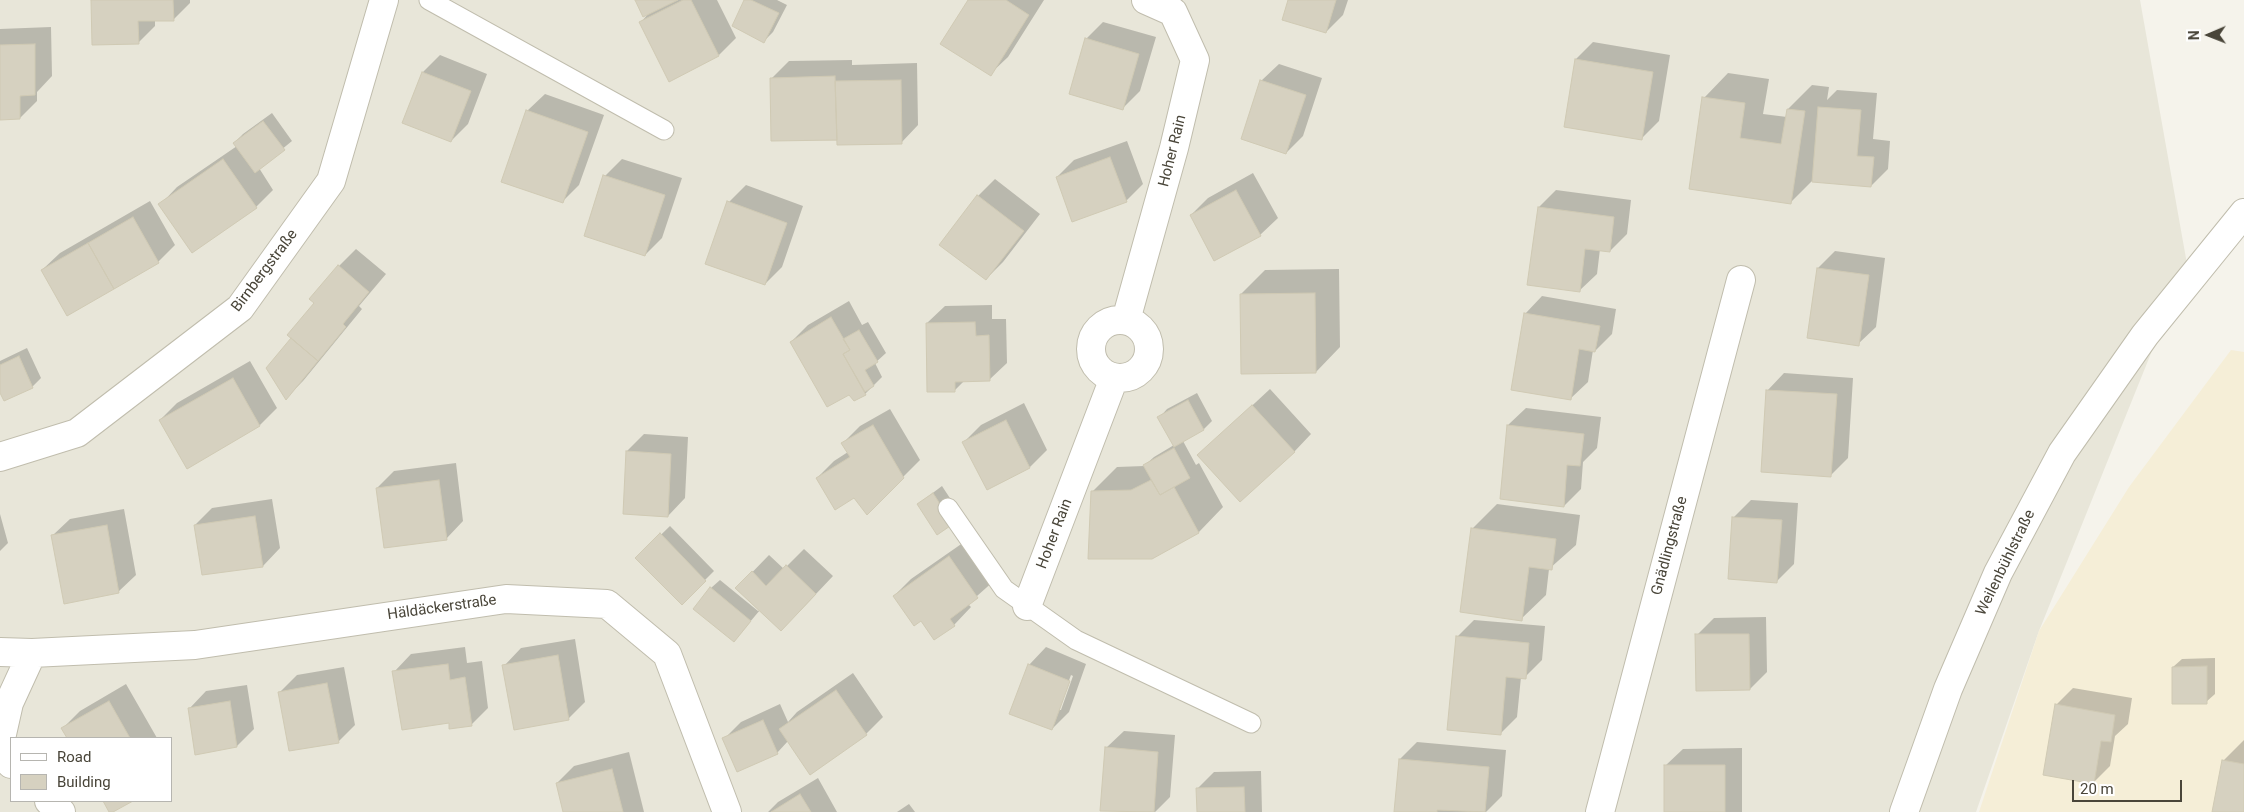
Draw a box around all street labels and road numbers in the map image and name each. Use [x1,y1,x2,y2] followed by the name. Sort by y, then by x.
[1155,113,1191,189] street label: Hoher Rain
[228,226,302,316] street label: Birnbergstraße
[1648,495,1692,597] street label: Gnädlingstraße
[1033,496,1077,572] street label: Hoher Rain
[1973,507,2039,619] street label: Weilenbühlstraße
[386,591,498,625] street label: Häldäckerstraße

